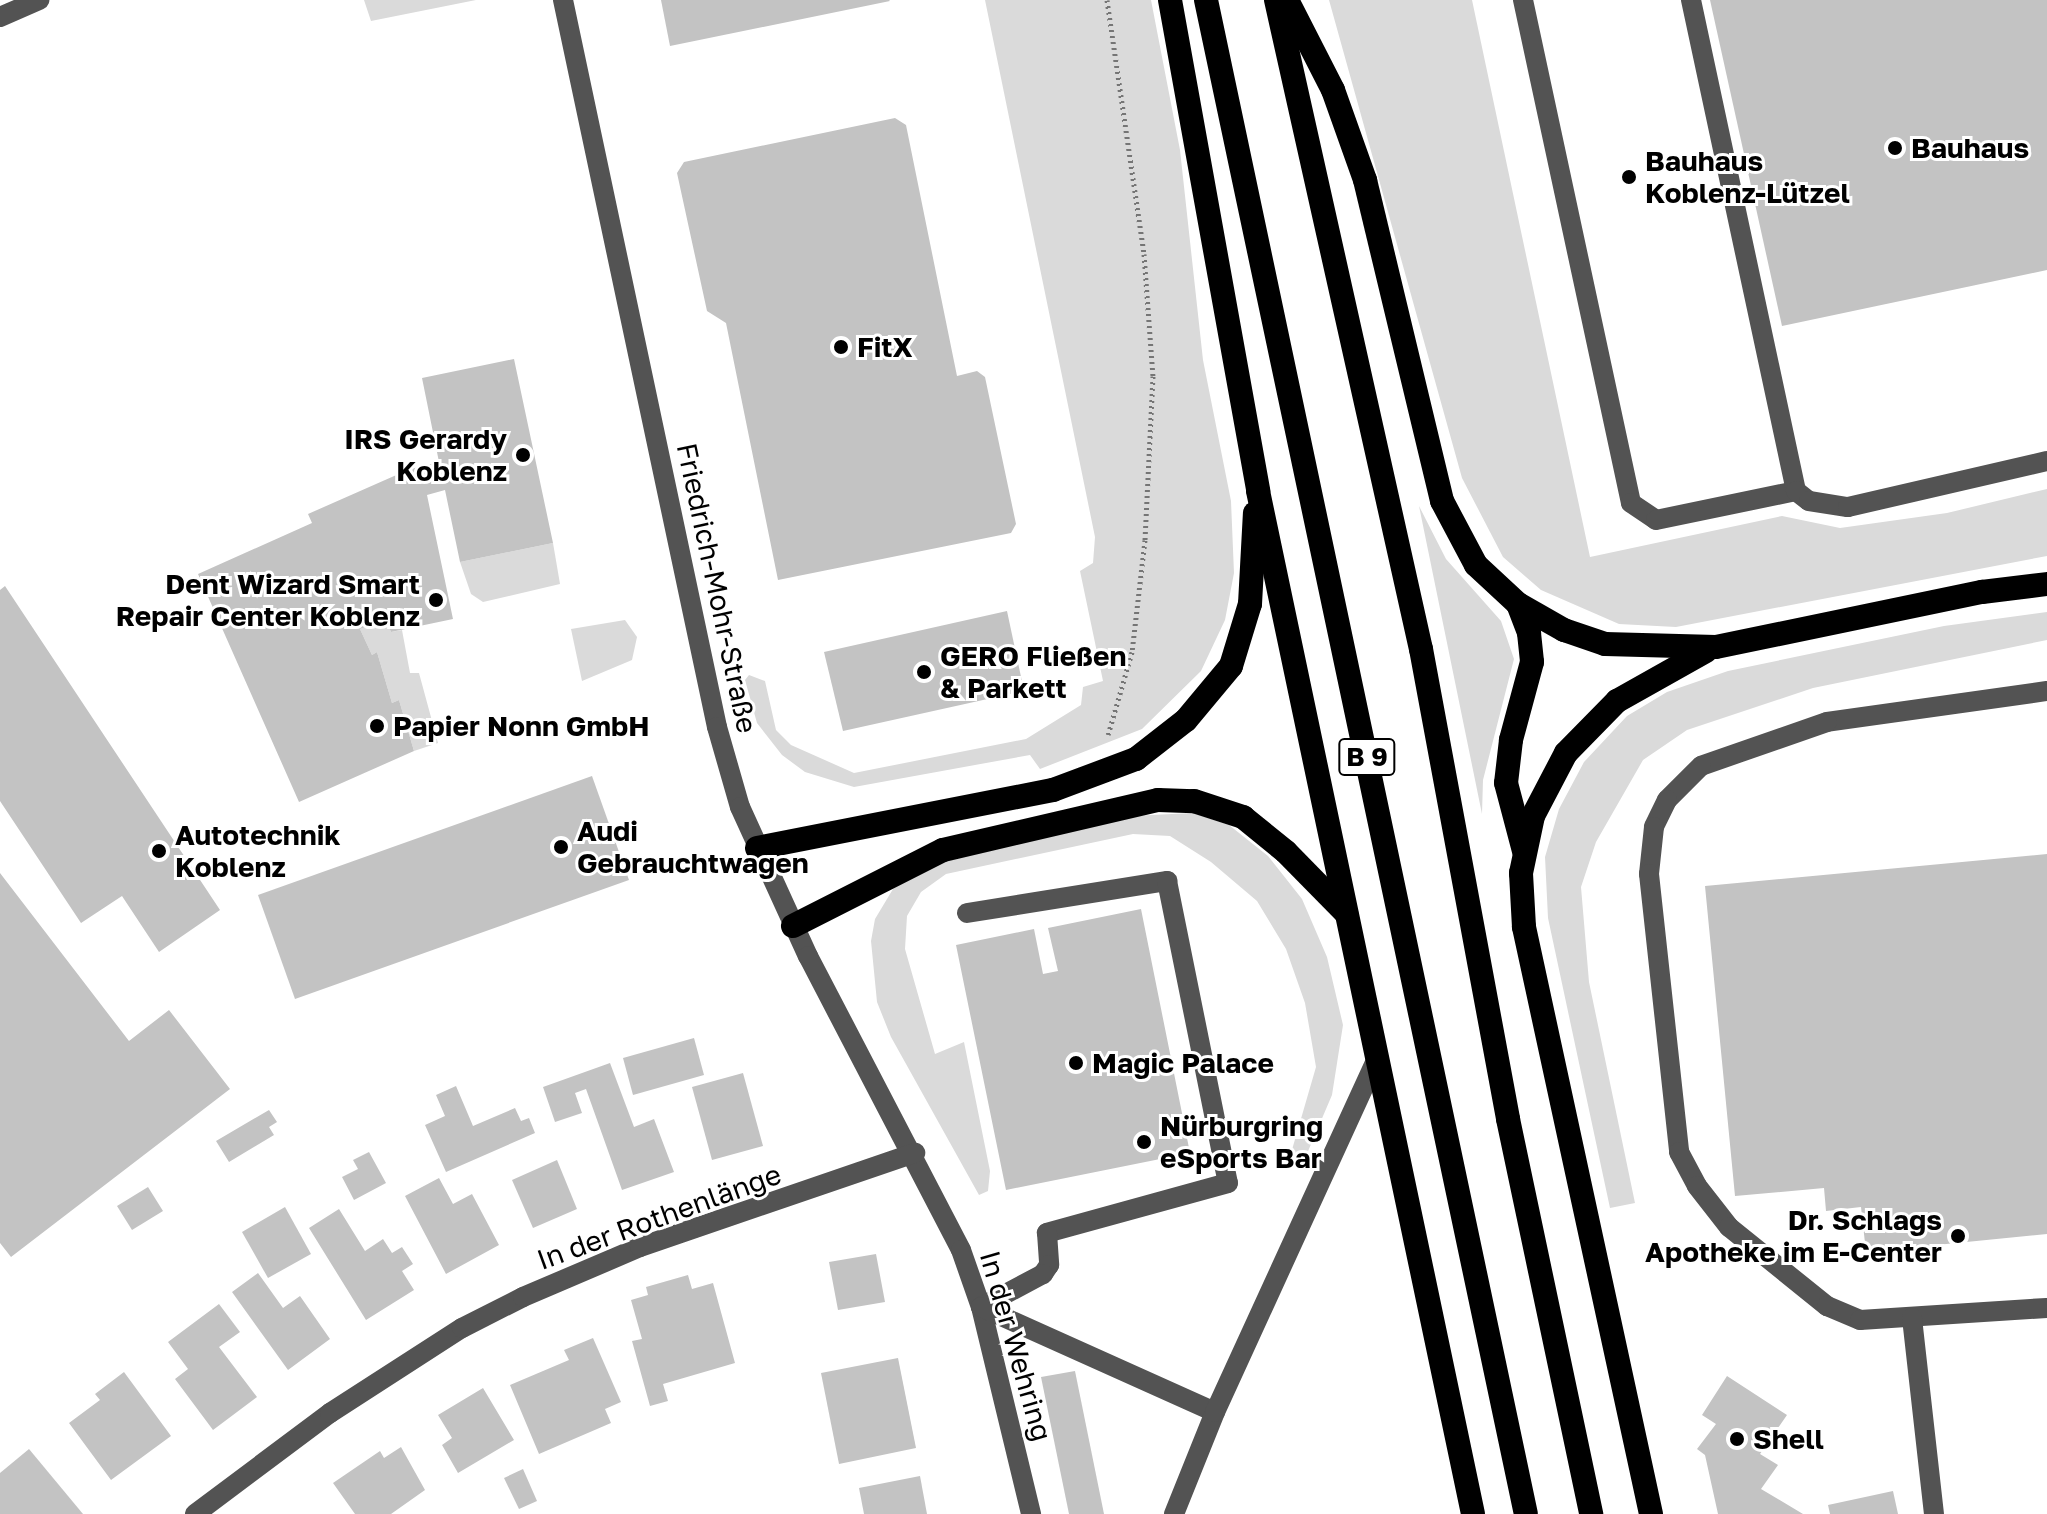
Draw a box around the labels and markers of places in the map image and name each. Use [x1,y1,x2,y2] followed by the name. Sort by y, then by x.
[1911,131,2029,165] place label: Bauhaus
[1886,139,1904,157] marker: Bauhaus
[1645,144,1850,210] place label: Bauhaus Koblenz-Lützel
[1620,168,1638,186] marker: Bauhaus Koblenz-Lützel
[857,330,913,364] place label: FitX
[832,338,850,356] marker: FitX
[344,422,507,488] place label: IRS Gerardy Koblenz
[514,446,532,464] marker: IRS Gerardy Koblenz
[116,567,420,633] place label: Dent Wizard Smart Repair Center Koblenz
[427,591,445,609] marker: Dent Wizard Smart Repair Center Koblenz
[940,639,1126,705] place label: GERO Fließen & Parkett
[915,663,933,681] marker: GERO Fließen & Parkett
[393,709,649,743] place label: Papier Nonn GmbH
[368,717,386,735] marker: Papier Nonn GmbH
[577,814,809,880] place label: Audi Gebrauchtwagen
[175,818,341,884] place label: Autotechnik Koblenz
[552,838,570,856] marker: Audi Gebrauchtwagen
[150,842,168,860] marker: Autotechnik Koblenz
[1092,1046,1274,1080] place label: Magic Palace
[1067,1054,1085,1072] marker: Magic Palace
[1160,1109,1323,1175] place label: Nürburgring eSports Bar
[1135,1133,1153,1151] marker: Nürburgring eSports Bar
[1645,1203,1942,1269] place label: Dr. Schlags Apotheke im E-Center
[1949,1227,1967,1245] marker: Dr. Schlags Apotheke im E-Center
[1753,1422,1824,1456] place label: Shell
[1728,1430,1746,1448] marker: Shell

